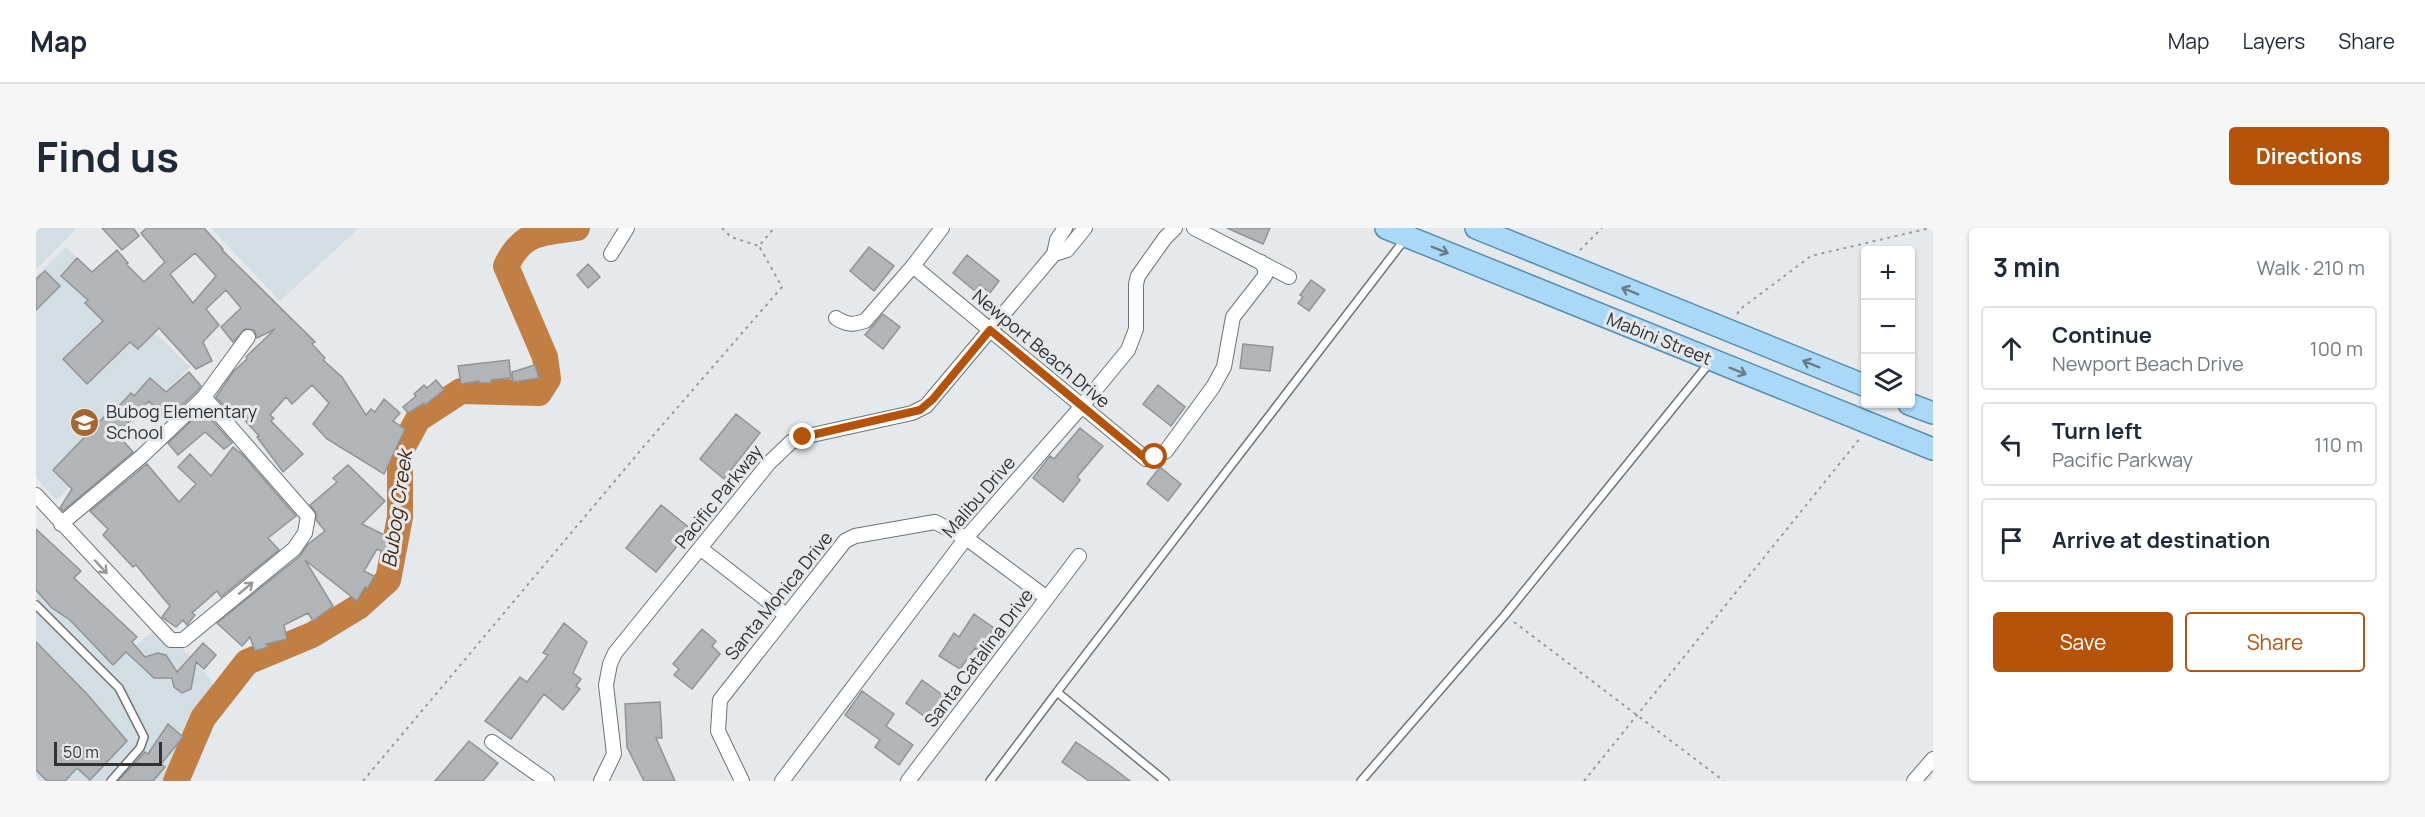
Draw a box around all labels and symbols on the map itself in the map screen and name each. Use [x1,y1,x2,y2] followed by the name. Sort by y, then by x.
[1430,245,1449,256] one-way arrow
[968,284,1115,413] street label: Newport Beach Drive
[1622,285,1640,296] one-way arrow
[1603,306,1715,370] street label: Mabini Street
[1802,358,1821,369] one-way arrow
[1728,366,1747,377] one-way arrow
[106,399,258,444] place label: Bubog Elementary School
[69,406,101,438] school or university icon: Bubog Elementary School
[789,423,815,449] route end
[669,439,768,553] street label: Pacific Parkway
[1141,443,1167,469] route start
[375,445,419,569] water label: Bubog Creek
[936,451,1020,542] street label: Malibu Drive
[719,526,838,665] street label: Santa Monica Drive
[94,559,109,574] one-way arrow
[238,581,253,595] one-way arrow
[918,583,1038,731] street label: Santa Catalina Drive
[54,739,162,766] scale bar

